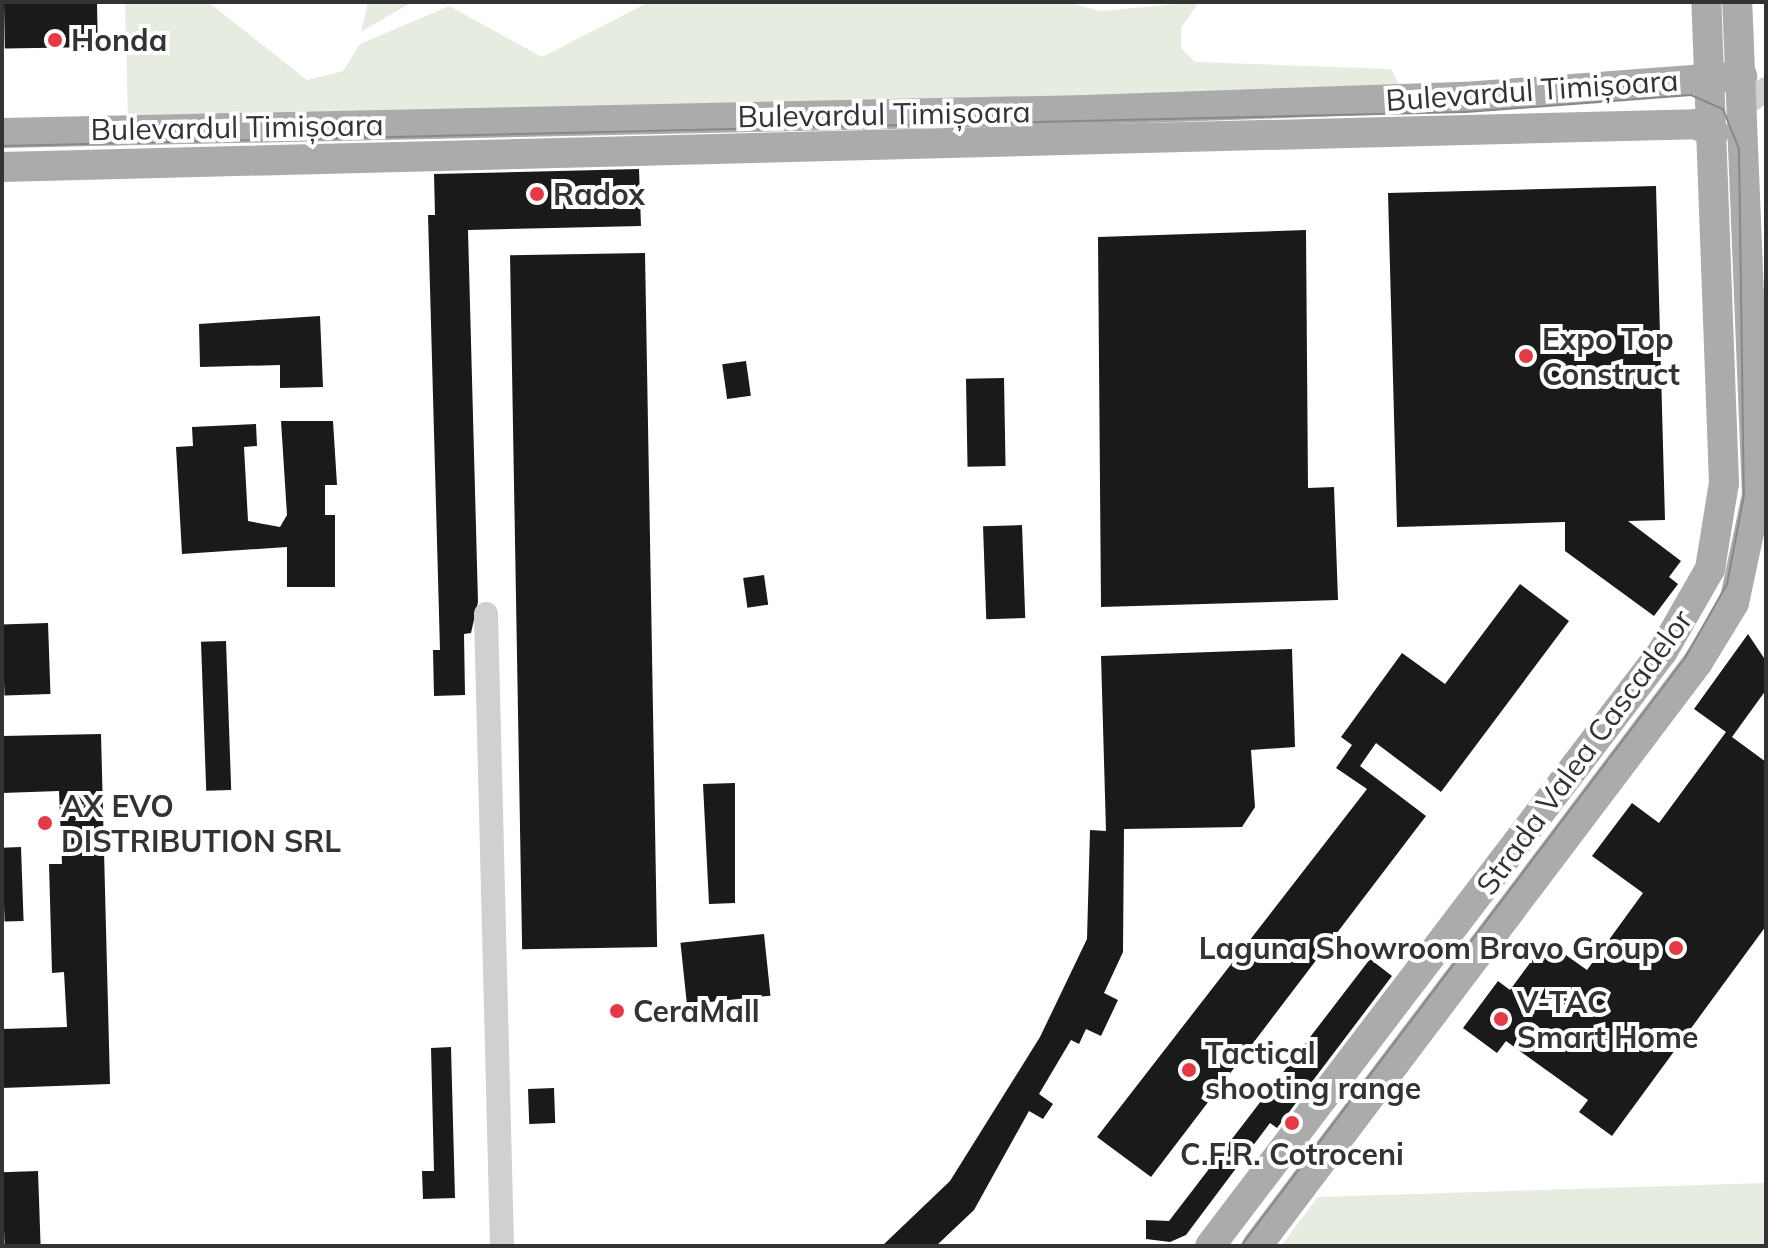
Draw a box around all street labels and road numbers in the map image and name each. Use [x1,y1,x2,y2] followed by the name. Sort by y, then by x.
[1385,62,1679,118] street label: Bulevardul Timișoara
[737,93,1031,135] street label: Bulevardul Timișoara
[90,106,384,148] street label: Bulevardul Timișoara
[1469,603,1699,901] street label: Strada Valea Cascadelor

